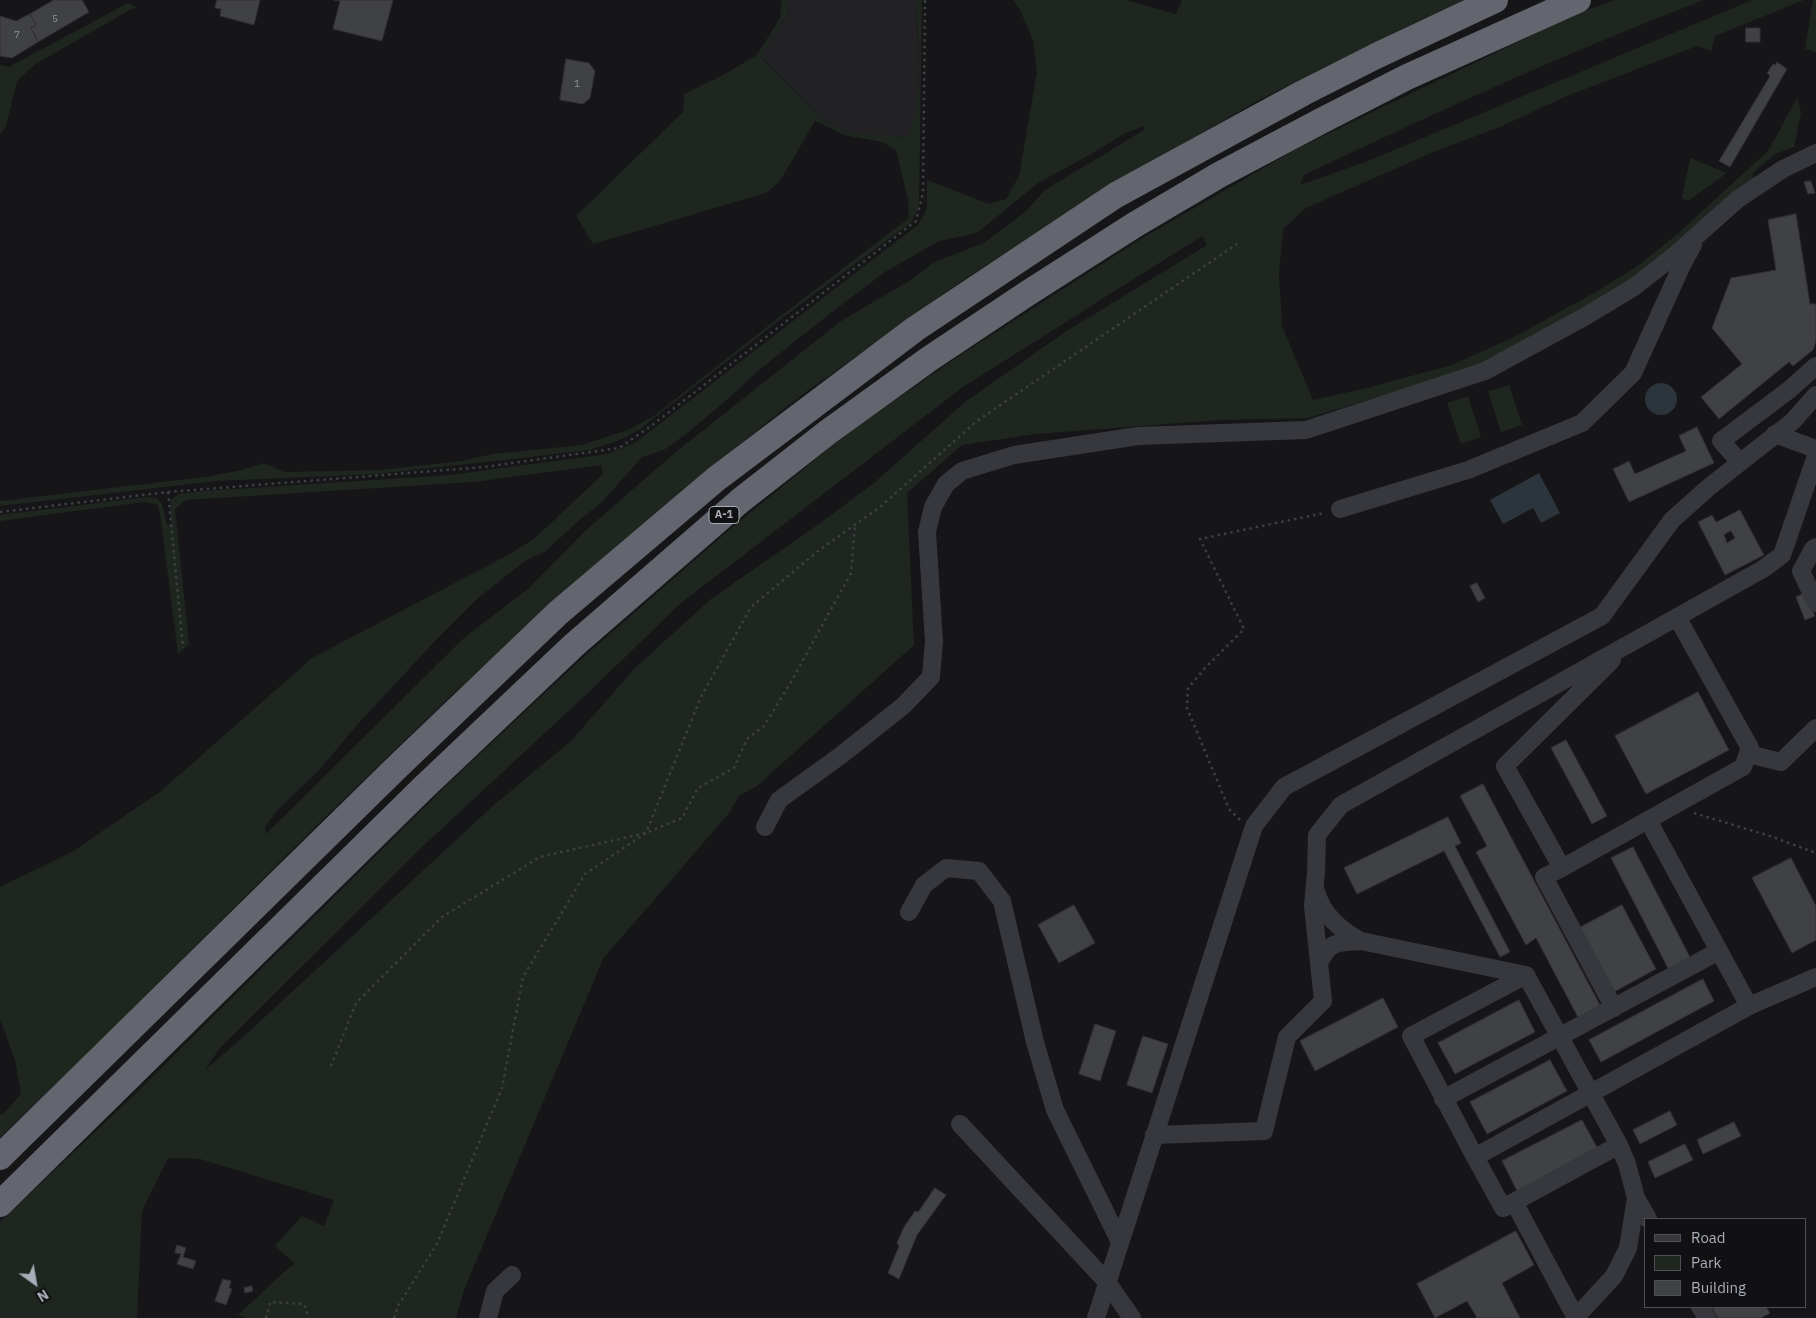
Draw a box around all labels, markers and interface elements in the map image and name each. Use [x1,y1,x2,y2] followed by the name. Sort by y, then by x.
[52,13,58,25] house number: 5
[14,29,20,41] house number: 7
[574,78,580,90] house number: 1
[709,506,739,524] road number: A-1
[1644,1218,1806,1308] legend
[1691,1228,1726,1247] text: Road
[1691,1253,1721,1272] text: Park
[10,1258,60,1308] north arrow
[1691,1278,1746,1297] text: Building
[34,1285,52,1306] text: N

